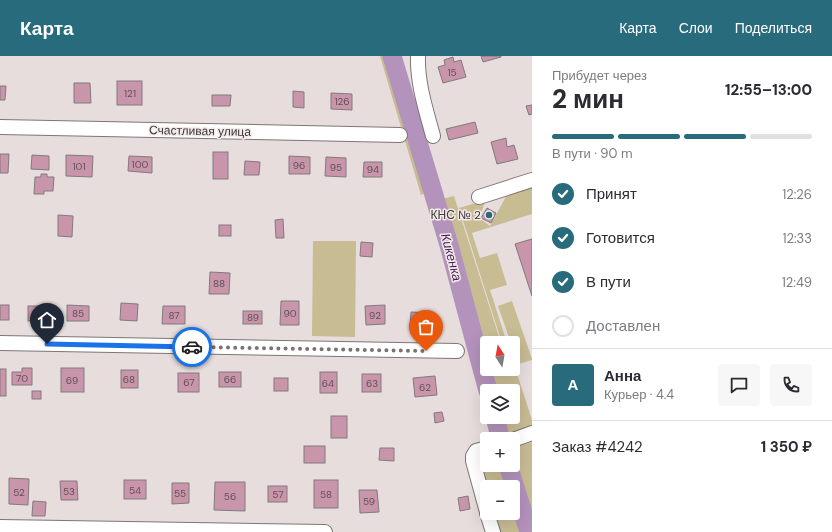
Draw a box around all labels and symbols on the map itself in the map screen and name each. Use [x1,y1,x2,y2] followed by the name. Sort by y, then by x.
[447,66,457,79] house number: 15
[124,87,136,100] house number: 121
[334,95,350,108] house number: 126
[149,122,251,140] street label: Счастливая улица
[132,158,149,171] house number: 100
[293,159,305,172] house number: 96
[72,160,86,173] house number: 101
[330,161,342,174] house number: 95
[367,163,379,176] house number: 94
[431,207,481,223] place label: КНС № 2
[484,210,494,220] marker: КНС № 2
[437,231,466,283] water label: Кикенка
[213,277,225,290] house number: 88
[30,303,64,344] pin
[72,307,84,320] house number: 85
[283,307,297,320] house number: 90
[168,309,180,322] house number: 87
[369,309,381,322] house number: 92
[409,310,443,351] pin
[247,311,259,324] house number: 89
[172,327,212,367] courier
[480,336,520,376] north arrow
[16,372,28,385] house number: 70
[123,373,135,386] house number: 68
[224,373,236,386] house number: 66
[66,374,78,387] house number: 69
[183,376,195,389] house number: 67
[322,377,334,390] house number: 64
[366,377,378,390] house number: 63
[419,381,431,394] house number: 62
[129,484,141,497] house number: 54
[63,485,75,498] house number: 53
[13,486,25,499] house number: 52
[174,487,186,500] house number: 55
[272,488,284,501] house number: 57
[320,488,332,501] house number: 58
[224,490,236,503] house number: 56
[363,495,375,508] house number: 59

